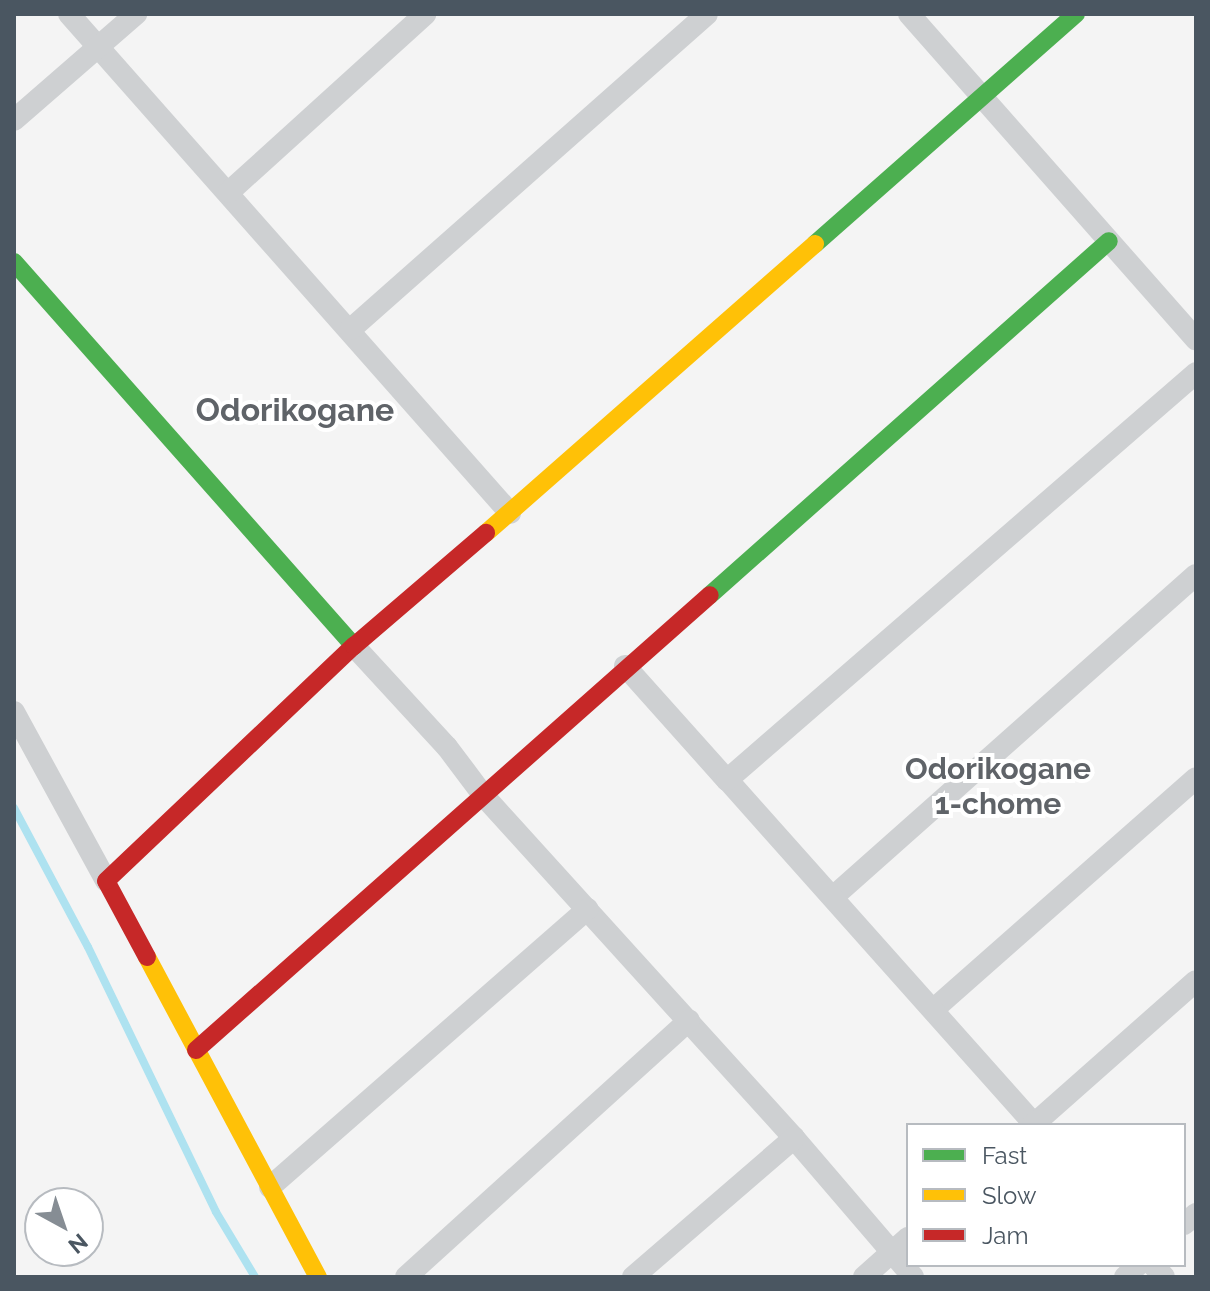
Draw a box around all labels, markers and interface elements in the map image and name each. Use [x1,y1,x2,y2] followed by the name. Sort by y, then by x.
[196,391,394,429] district label: Odorikogane
[905,751,1091,822] district label: Odorikogane 1-chome
[906,1123,1186,1267] legend
[982,1141,1027,1170] text: Fast
[982,1181,1036,1210] text: Slow
[24,1187,104,1267] north arrow
[982,1221,1028,1250] text: Jam
[63,1228,93,1259] text: N

